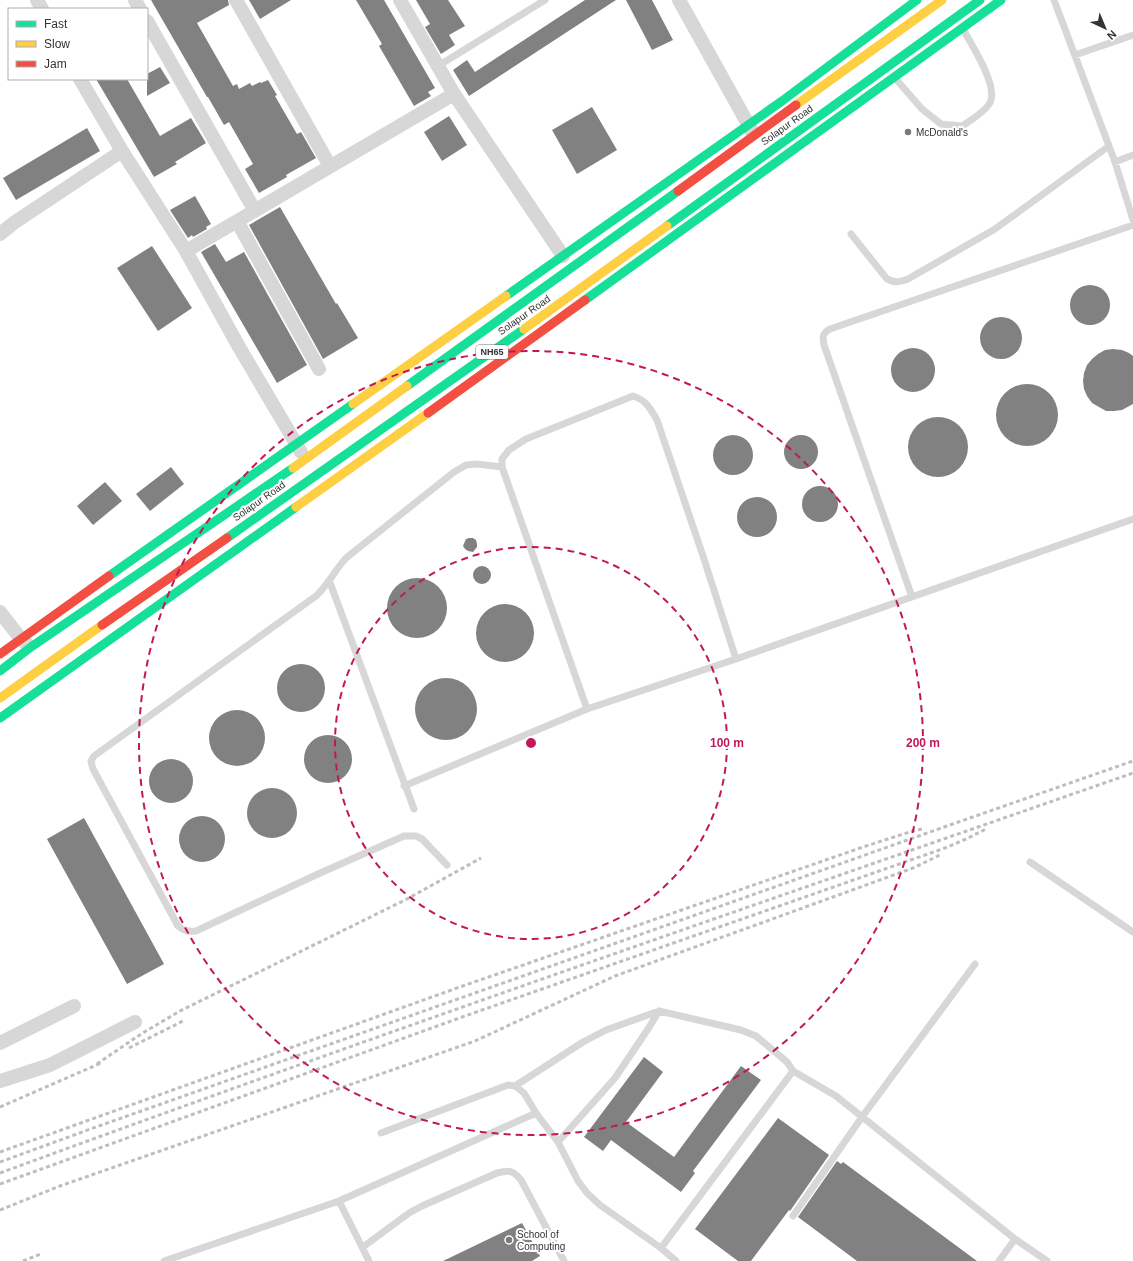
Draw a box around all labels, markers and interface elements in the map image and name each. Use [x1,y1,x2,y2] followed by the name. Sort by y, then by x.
[8,8,148,80] legend
[1085,8,1125,48] north arrow
[44,17,68,31] text: Fast
[1105,28,1119,42] text: N
[44,37,70,51] text: Slow
[44,57,67,71] text: Jam
[759,103,815,147] street label: Solapur Road
[903,127,913,137] marker: McDonald's
[916,127,968,138] place label: McDonald's
[496,293,552,337] street label: Solapur Road
[476,345,508,359] road number: NH65
[231,479,287,523] street label: Solapur Road
[524,736,538,750] centre of rings
[710,736,744,750] text: 100 m
[906,736,940,750] text: 200 m
[517,1229,565,1252] place label: School of Computing
[504,1235,514,1245] marker: School of Computing

